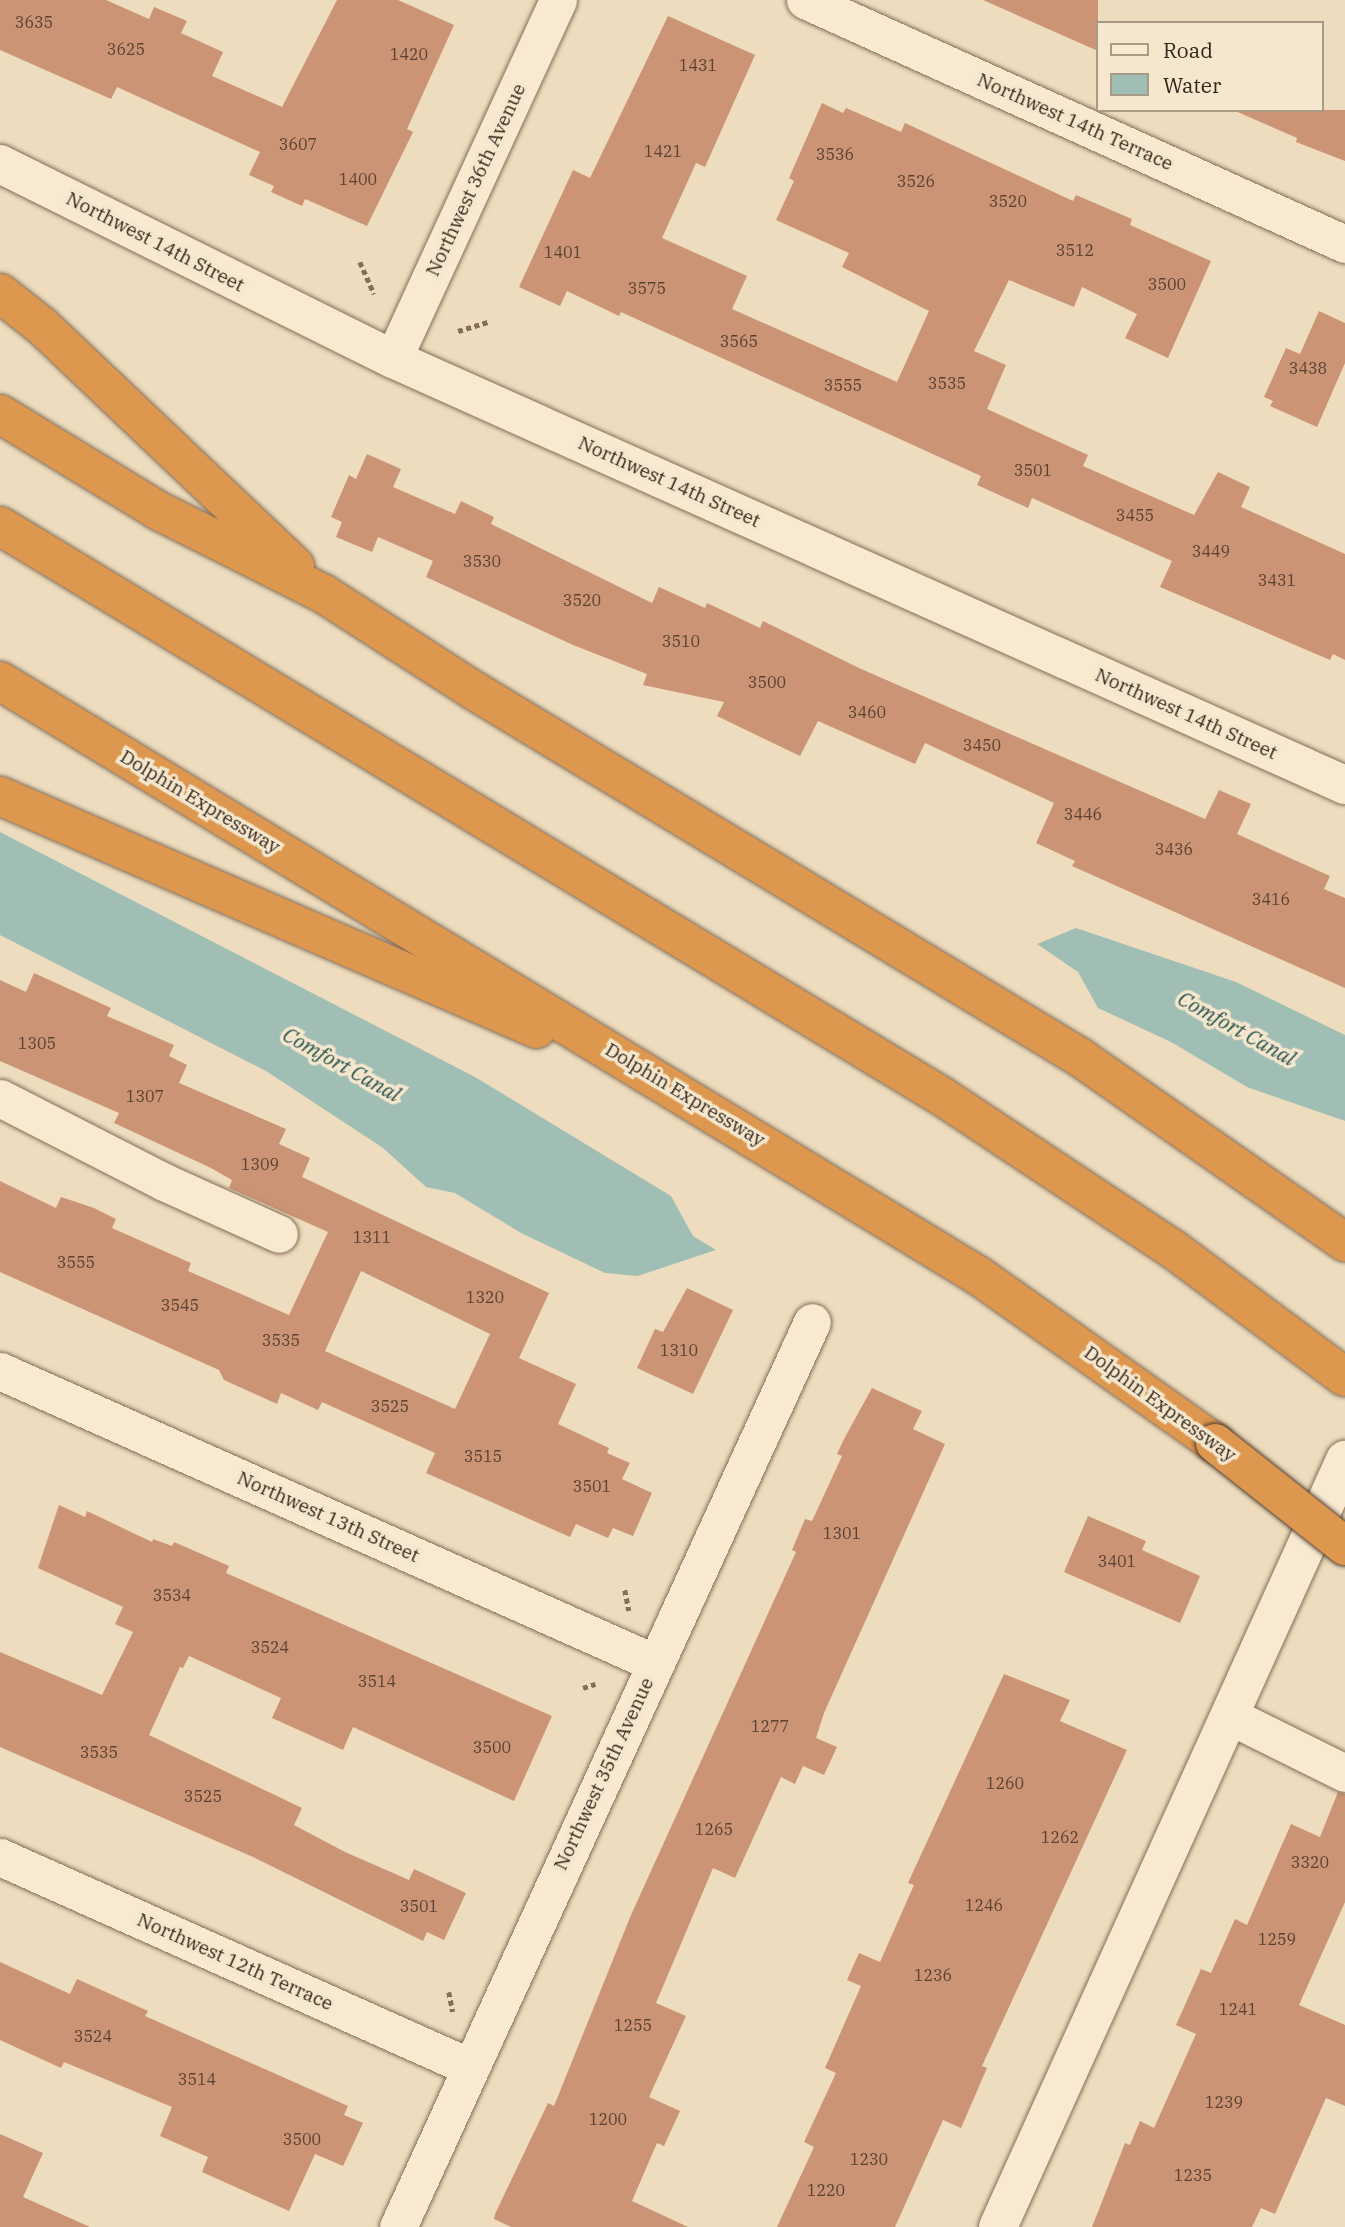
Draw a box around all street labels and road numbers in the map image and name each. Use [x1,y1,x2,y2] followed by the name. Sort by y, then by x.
[974,68,1176,176] street label: Northwest 14th Terrace
[421,80,531,280] street label: Northwest 36th Avenue
[62,187,248,297] street label: Northwest 14th Street
[575,432,763,532] street label: Northwest 14th Street
[1092,664,1280,764] street label: Northwest 14th Street
[116,745,284,859] street label: Dolphin Expressway
[601,1038,769,1152] street label: Dolphin Expressway
[1080,1341,1240,1467] street label: Dolphin Expressway
[234,1467,422,1567] street label: Northwest 13th Street
[549,1674,659,1874] street label: Northwest 35th Avenue
[134,1908,336,2016] street label: Northwest 12th Terrace

